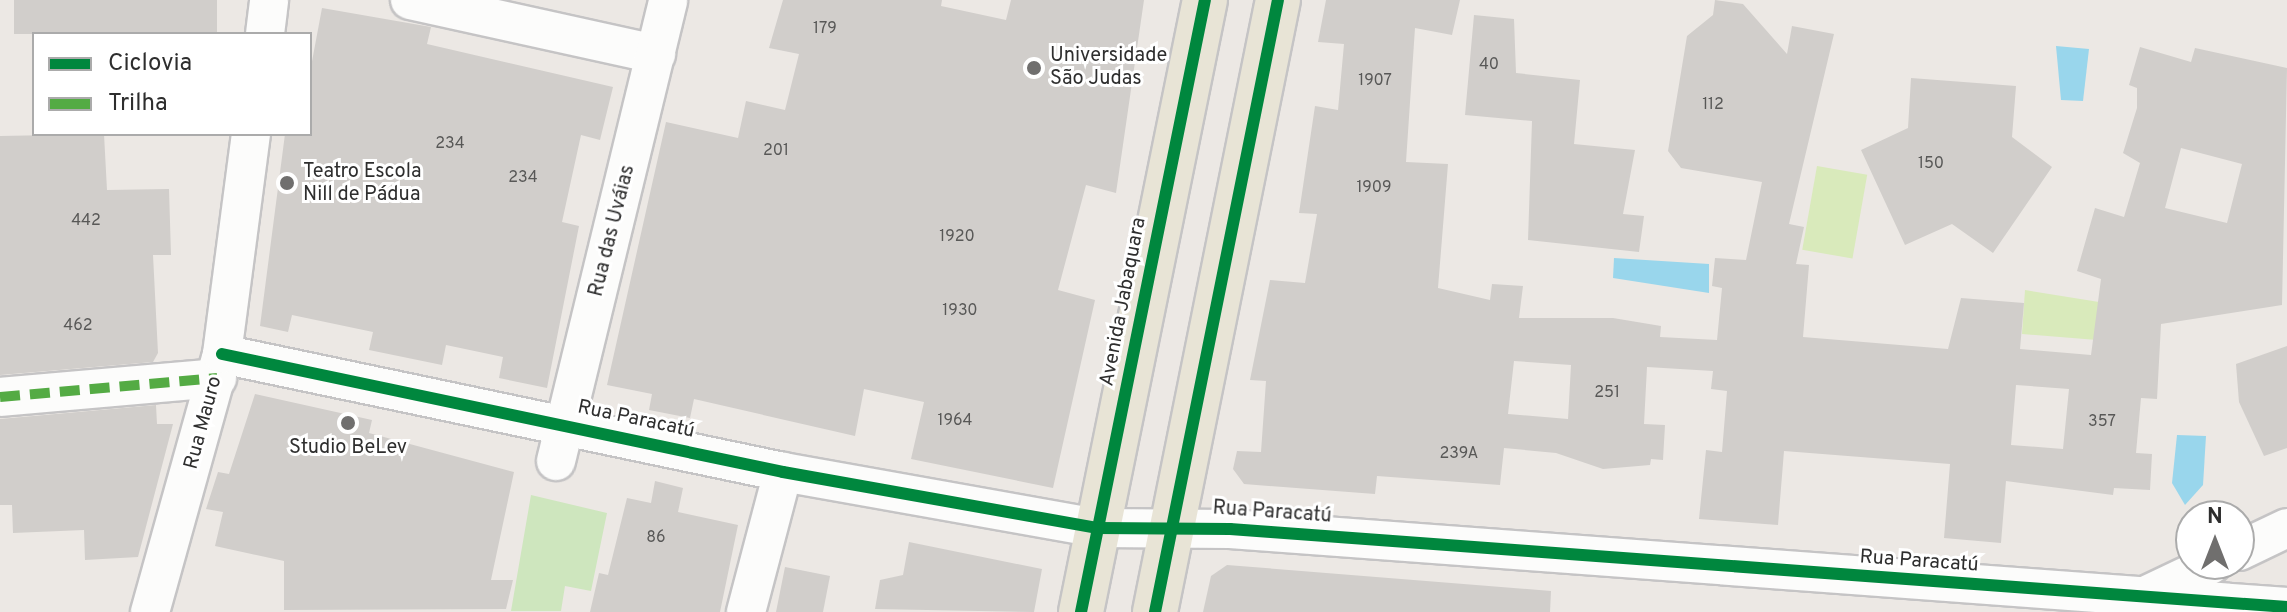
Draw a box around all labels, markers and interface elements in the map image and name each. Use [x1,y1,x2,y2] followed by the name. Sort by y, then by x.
[813,19,837,39] house number: 179
[32,32,312,136] legend
[1050,44,1167,91] place label: Universidade São Judas
[108,49,192,79] text: Ciclovia
[1479,55,1499,75] house number: 40
[1025,59,1043,77] marker: Universidade São Judas
[1358,71,1392,91] house number: 1907
[108,89,168,119] text: Trilha
[1702,95,1724,115] house number: 112
[435,134,465,154] house number: 234
[763,141,789,161] house number: 201
[1918,154,1944,174] house number: 150
[303,160,422,207] place label: Teatro Escola Nill de Pádua
[585,163,641,299] street label: Rua das Uváias
[508,168,538,188] house number: 234
[278,174,296,192] marker: Teatro Escola Nill de Pádua
[1356,178,1392,198] house number: 1909
[71,211,101,231] house number: 442
[1096,215,1152,389] street label: Avenida Jabaquara
[939,227,975,247] house number: 1920
[942,301,978,321] house number: 1930
[63,316,93,336] house number: 462
[180,374,228,472] street label: Rua Mauro
[1594,383,1620,403] house number: 251
[575,396,697,444] street label: Rua Paracatú
[937,411,973,431] house number: 1964
[2088,412,2116,432] house number: 357
[339,414,357,432] marker: Studio BeLev
[289,436,407,460] place label: Studio BeLev
[1440,444,1478,464] house number: 239A
[1212,497,1332,529] street label: Rua Paracatú
[2175,500,2255,580] north arrow
[2207,504,2223,531] text: N
[646,528,666,548] house number: 86
[1859,546,1979,578] street label: Rua Paracatú

